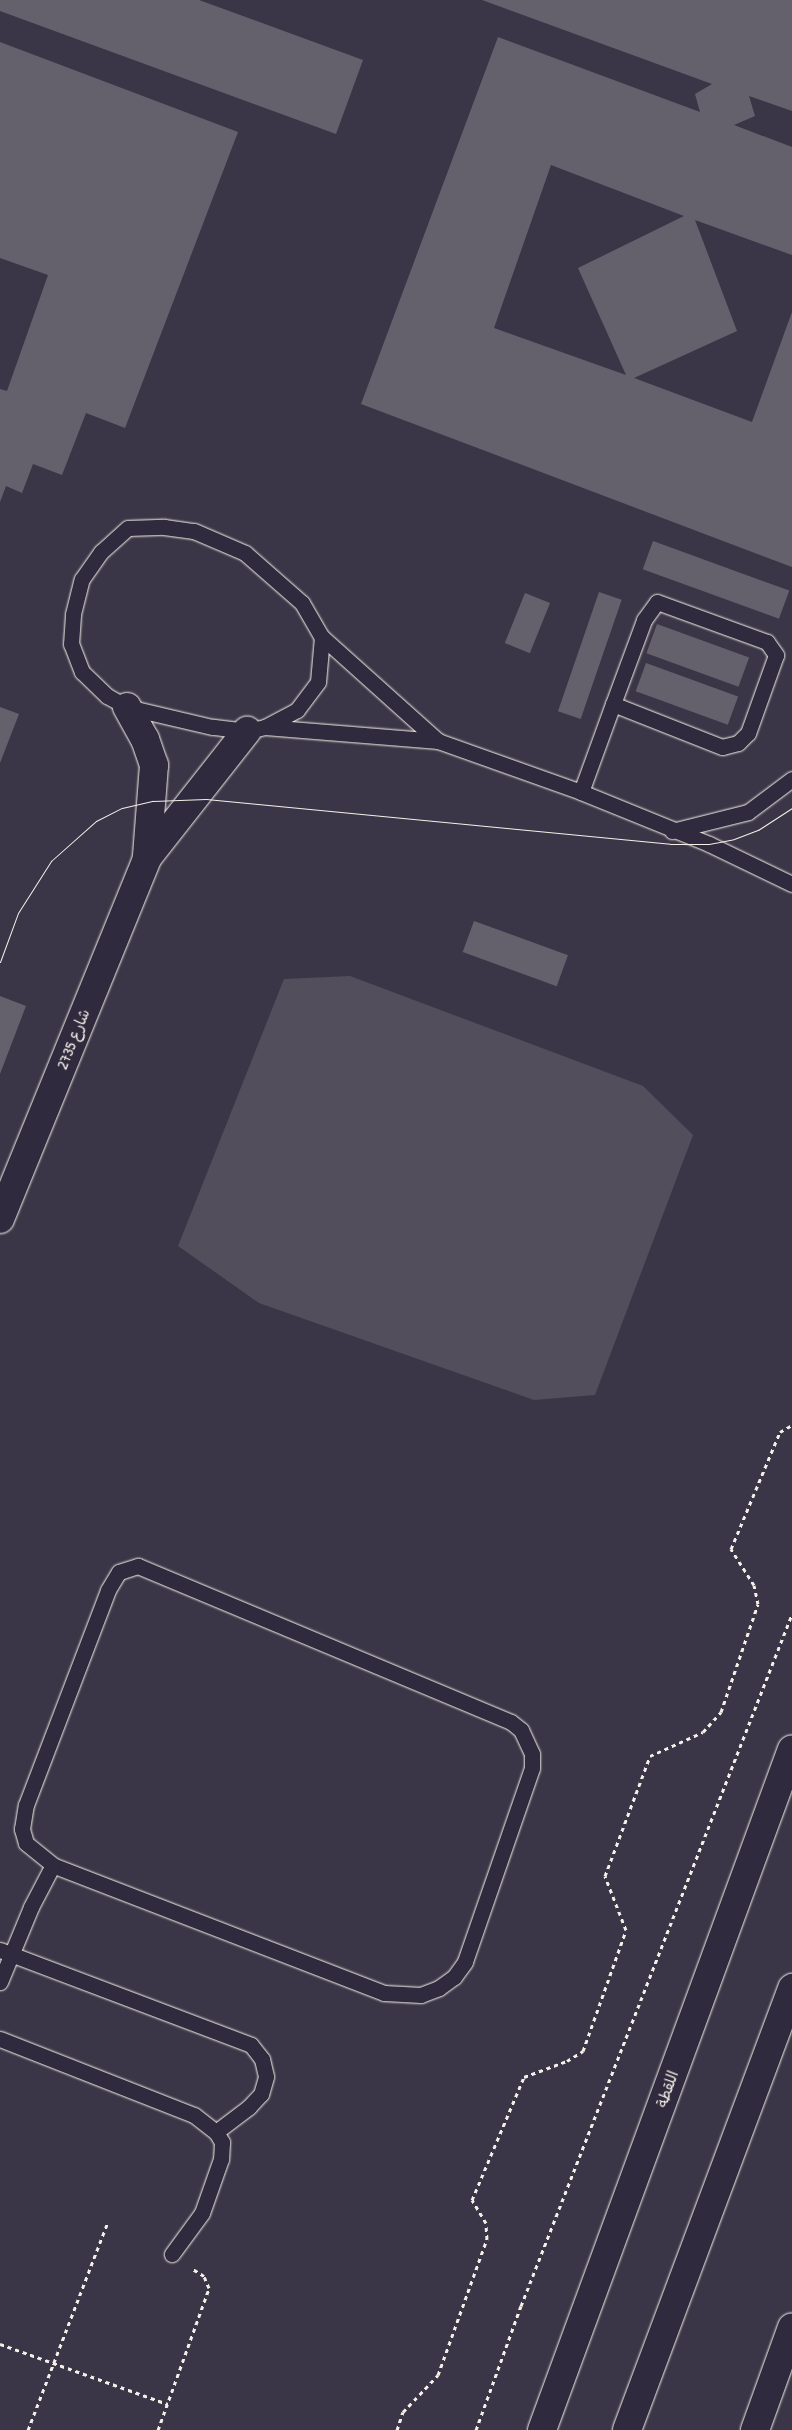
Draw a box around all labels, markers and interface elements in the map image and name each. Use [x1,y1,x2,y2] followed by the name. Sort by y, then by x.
[53,1006,93,1072] street label: شارع 2735
[652,2068,682,2110] street label: اللقطة

